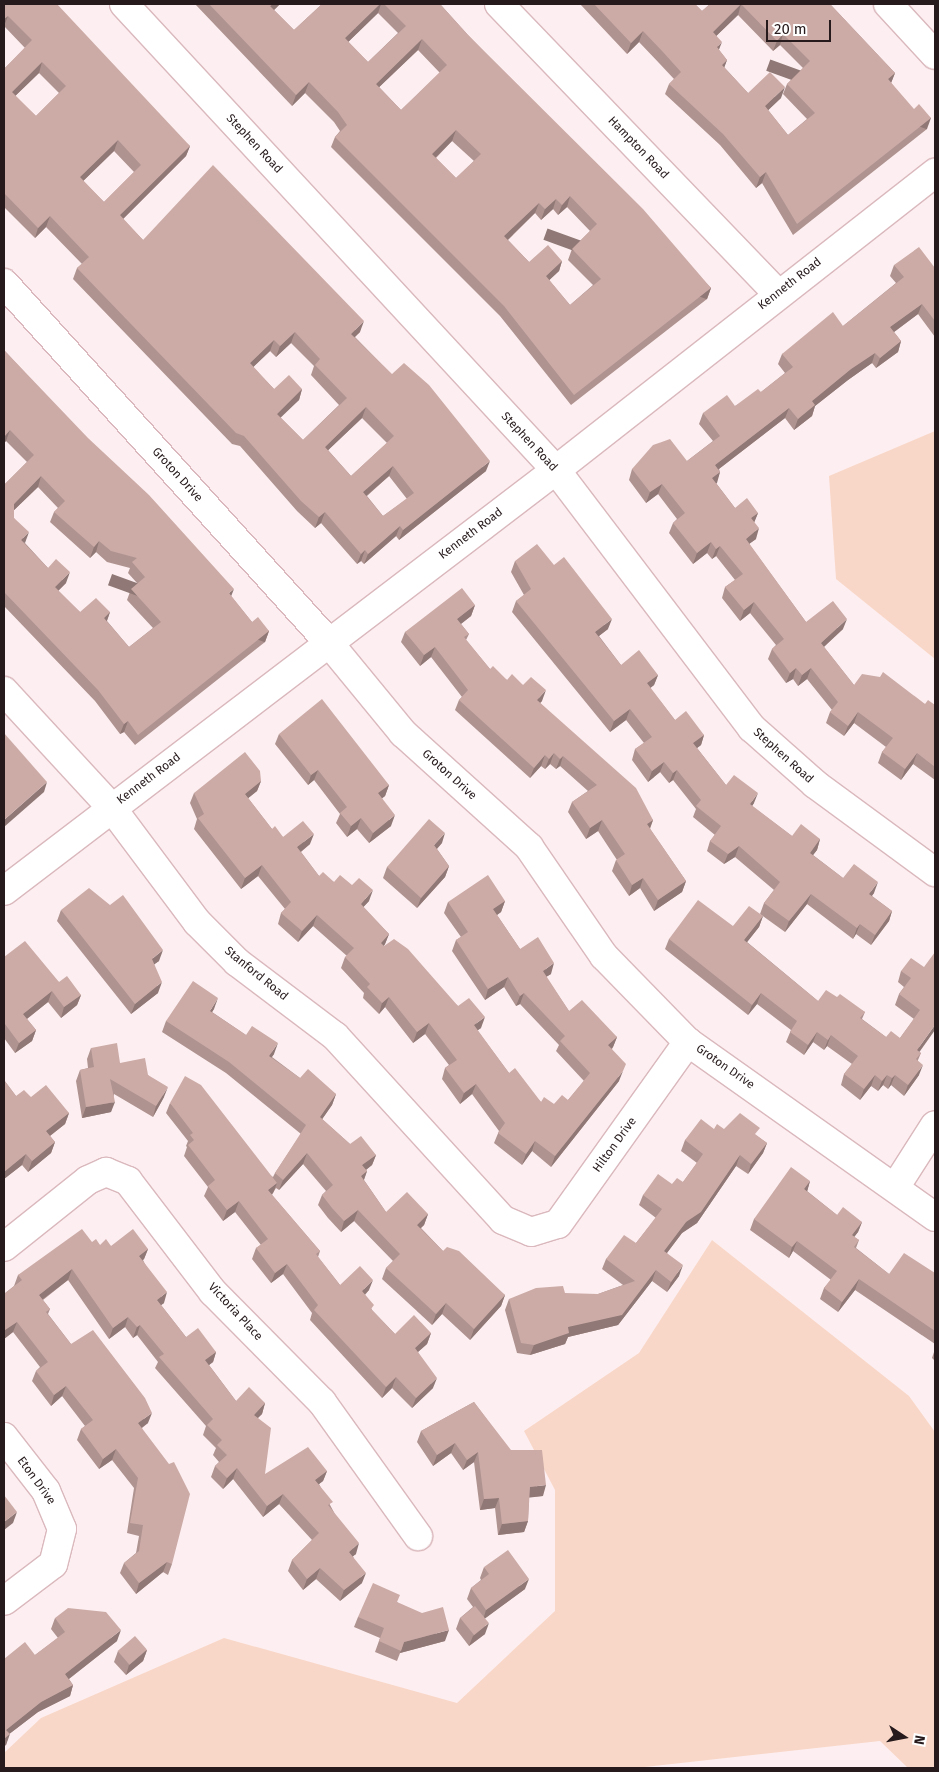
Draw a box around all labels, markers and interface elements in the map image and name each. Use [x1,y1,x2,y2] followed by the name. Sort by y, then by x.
[769,10,834,42] scale bar
[774,20,807,38] text: 20 m
[223,111,285,177] street label: Stephen Road
[605,114,671,182] street label: Hampton Road
[756,255,824,313] street label: Kenneth Road
[498,409,560,475] street label: Stephen Road
[149,445,205,505] street label: Groton Drive
[436,505,506,563] street label: Kenneth Road
[750,725,816,787] street label: Stephen Road
[419,747,479,803] street label: Groton Drive
[114,750,184,808] street label: Kenneth Road
[221,944,291,1004] street label: Stanford Road
[693,1041,757,1093] street label: Groton Drive
[590,1115,640,1175] street label: Hilton Drive
[205,1280,265,1344] street label: Victoria Place
[14,1454,58,1508] street label: Eton Drive
[879,1712,929,1762] north arrow
[910,1734,928,1746] text: N

